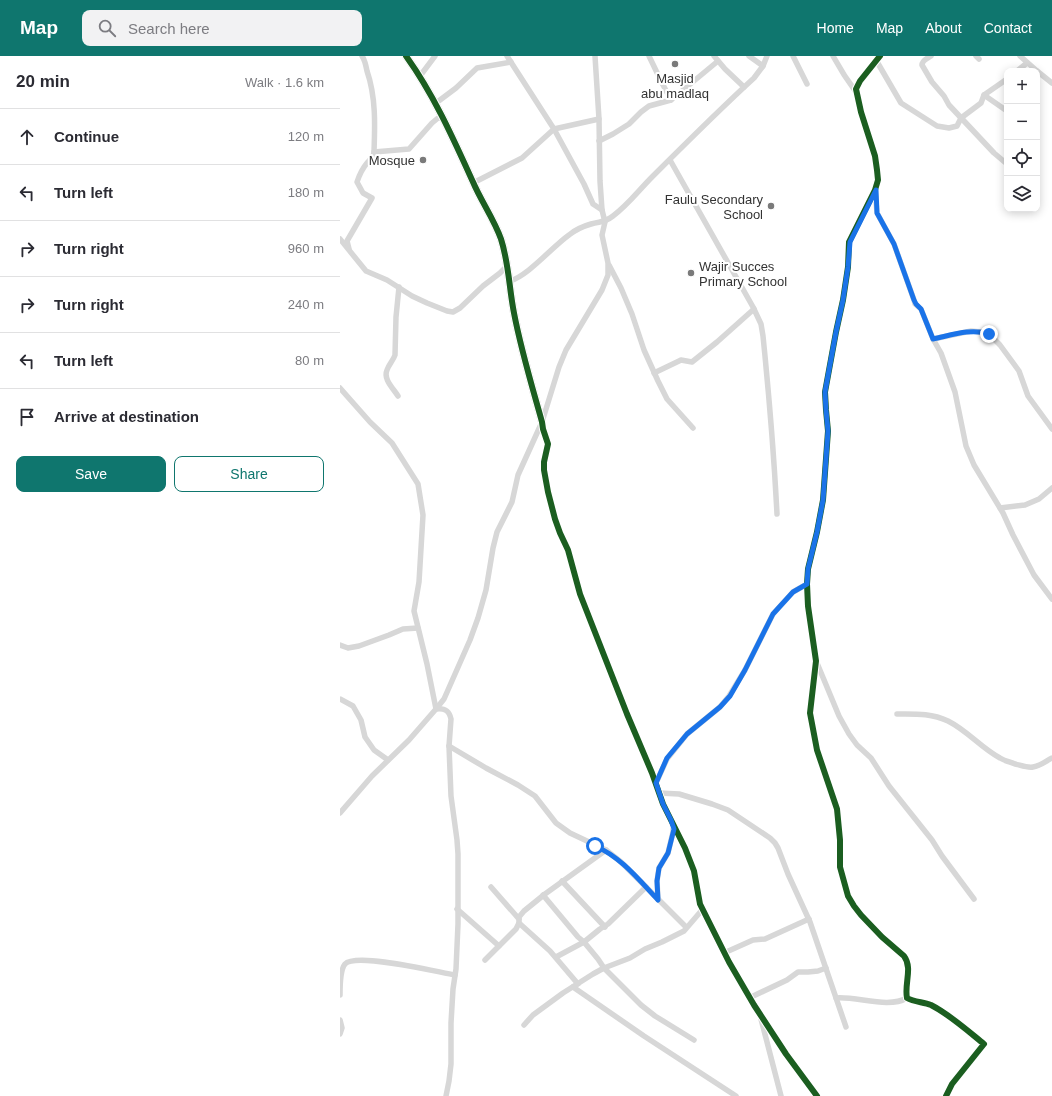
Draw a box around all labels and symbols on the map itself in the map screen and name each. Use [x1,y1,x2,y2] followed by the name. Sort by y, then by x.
[670,59,680,69] marker: Masjid abu madlaq
[641,71,709,101] place label: Masjid abu madlaq
[369,153,415,168] place label: Mosque
[418,155,428,165] marker: Mosque
[665,192,763,222] place label: Faulu Secondary School
[766,201,776,211] marker: Faulu Secondary School
[699,259,787,289] place label: Wajir Succes Primary School
[686,268,696,278] marker: Wajir Succes Primary School
[980,325,998,343] route end
[586,837,604,855] route start

